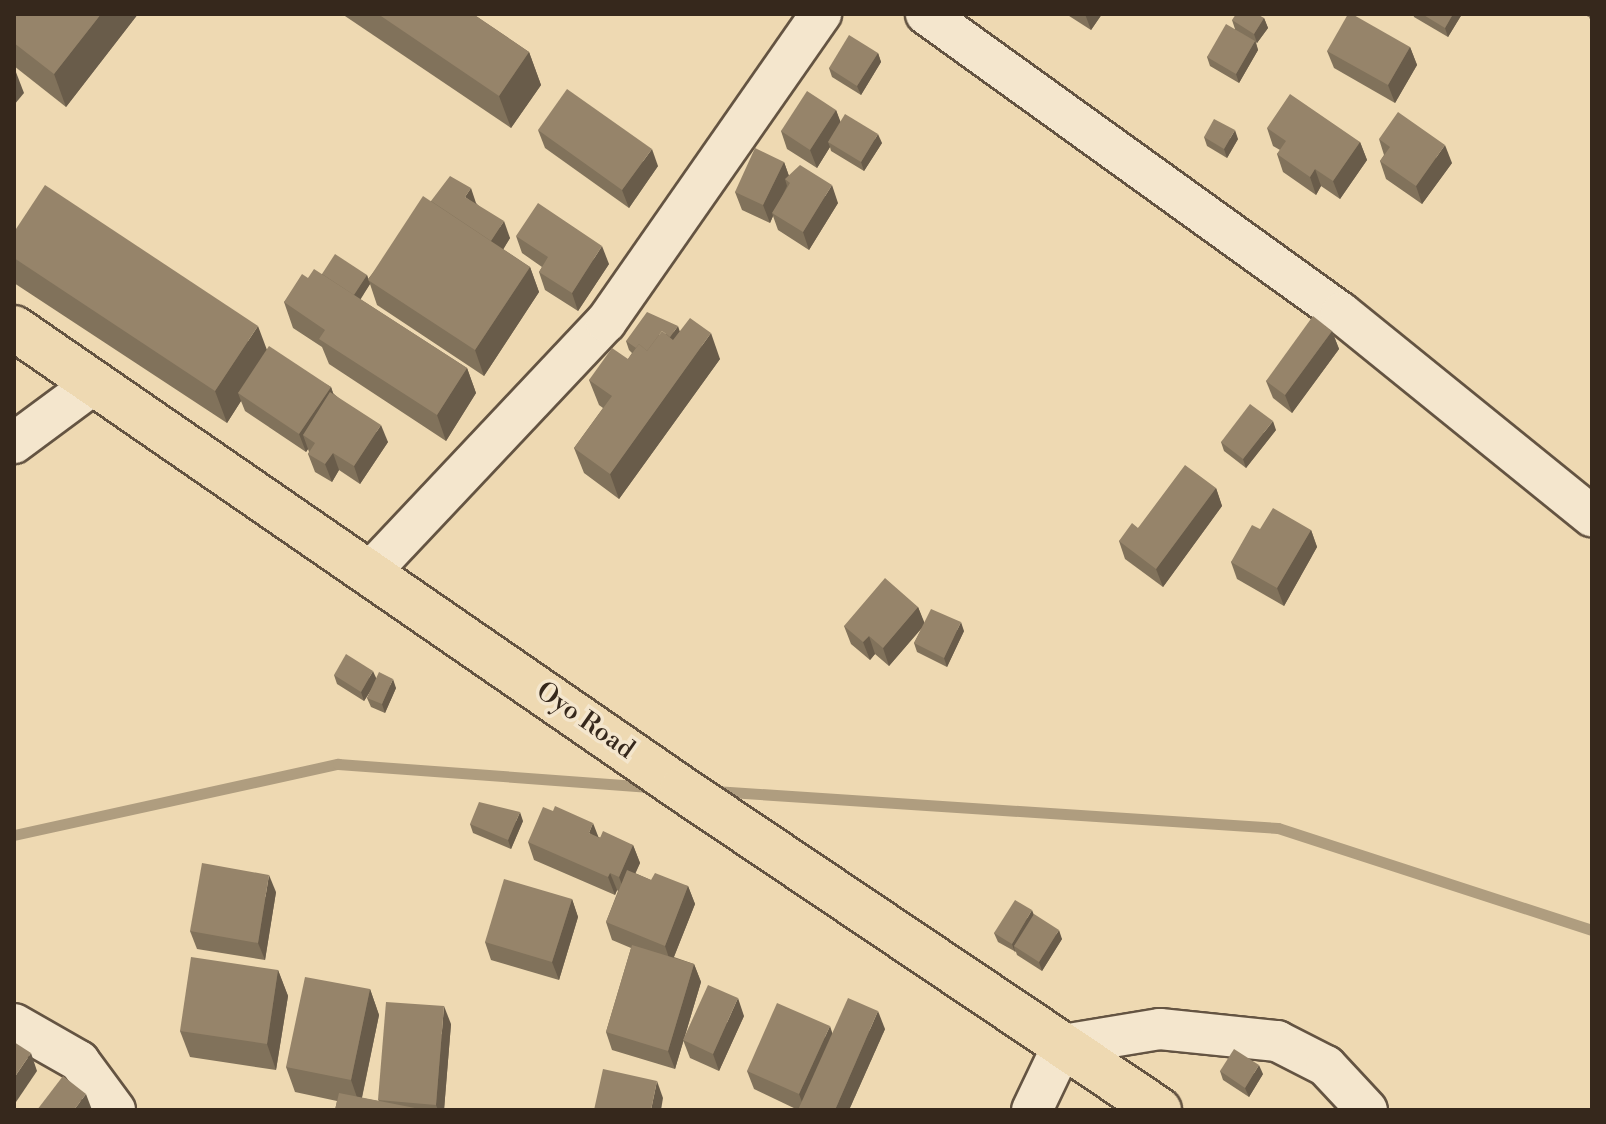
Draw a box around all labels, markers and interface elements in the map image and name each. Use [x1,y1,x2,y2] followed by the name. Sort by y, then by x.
[530,676,640,766] street label: Oyo Road

